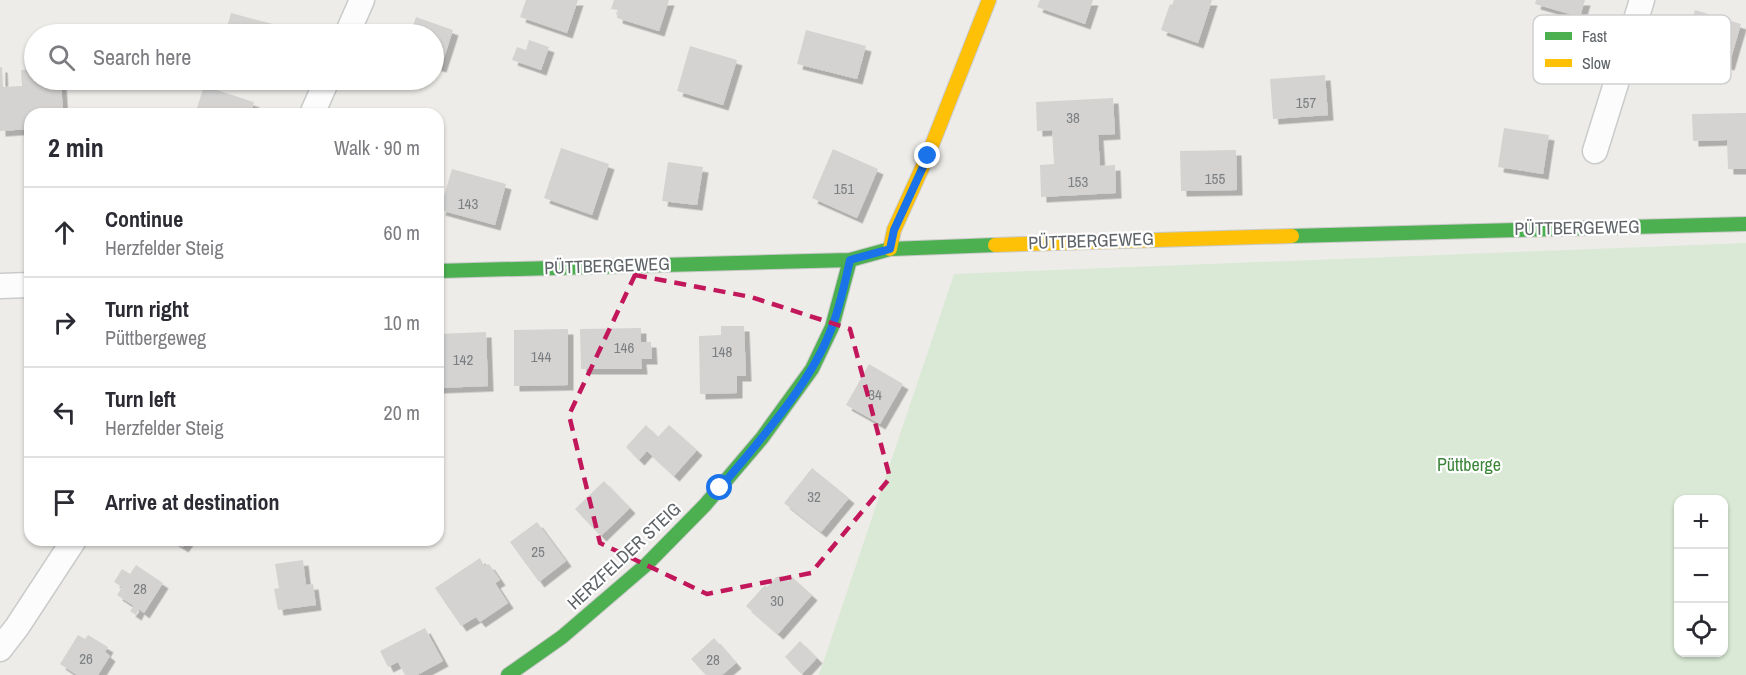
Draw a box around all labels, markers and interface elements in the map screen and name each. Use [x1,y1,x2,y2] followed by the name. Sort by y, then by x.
[1533,15,1731,84] legend
[24,24,444,90] search box
[1582,25,1607,47] text: Fast
[45,41,78,74] icon: search
[93,42,191,72] text: Search here
[1582,52,1611,74] text: Slow
[1296,92,1316,113] house number: 157
[1066,107,1080,128] house number: 38
[48,130,104,165] text: 2 min
[334,134,420,161] text: Walk · 90 m
[914,142,940,168] route end
[1205,168,1225,189] house number: 155
[1068,171,1088,192] house number: 153
[834,178,854,199] house number: 151
[458,193,478,214] house number: 143
[105,204,183,234] text: Continue
[1514,214,1640,241] street label: PÜTTBERGEWEG
[48,216,81,249] icon: ahead
[384,219,420,246] text: 60 m
[1028,226,1154,255] street label: PÜTTBERGEWEG
[105,234,224,261] text: Herzfelder Steig
[544,251,670,280] street label: PÜTTBERGEWEG
[105,294,189,324] text: Turn right
[48,306,81,339] icon: right
[384,309,420,336] text: 10 m
[105,324,206,351] text: Püttbergeweg
[614,337,634,358] house number: 146
[712,341,732,362] house number: 148
[531,346,551,367] house number: 144
[453,349,473,370] house number: 142
[105,384,176,414] text: Turn left
[868,384,882,405] house number: 34
[48,396,81,429] icon: left
[384,399,420,426] text: 20 m
[105,414,224,441] text: Herzfelder Steig
[1437,452,1501,477] park label: Püttberge
[706,474,732,500] route start
[48,486,81,519] icon: arrive
[807,486,821,507] house number: 32
[105,487,279,517] text: Arrive at destination
[1674,495,1728,657] map controls
[1674,495,1728,549] button: +
[561,496,686,615] street label: HERZFELDER STEIG
[531,541,545,562] house number: 25
[1674,549,1728,603] button: −
[133,578,147,599] house number: 28
[770,590,784,611] house number: 30
[1674,603,1728,657] button: locate
[79,648,93,669] house number: 26
[706,649,720,670] house number: 28

